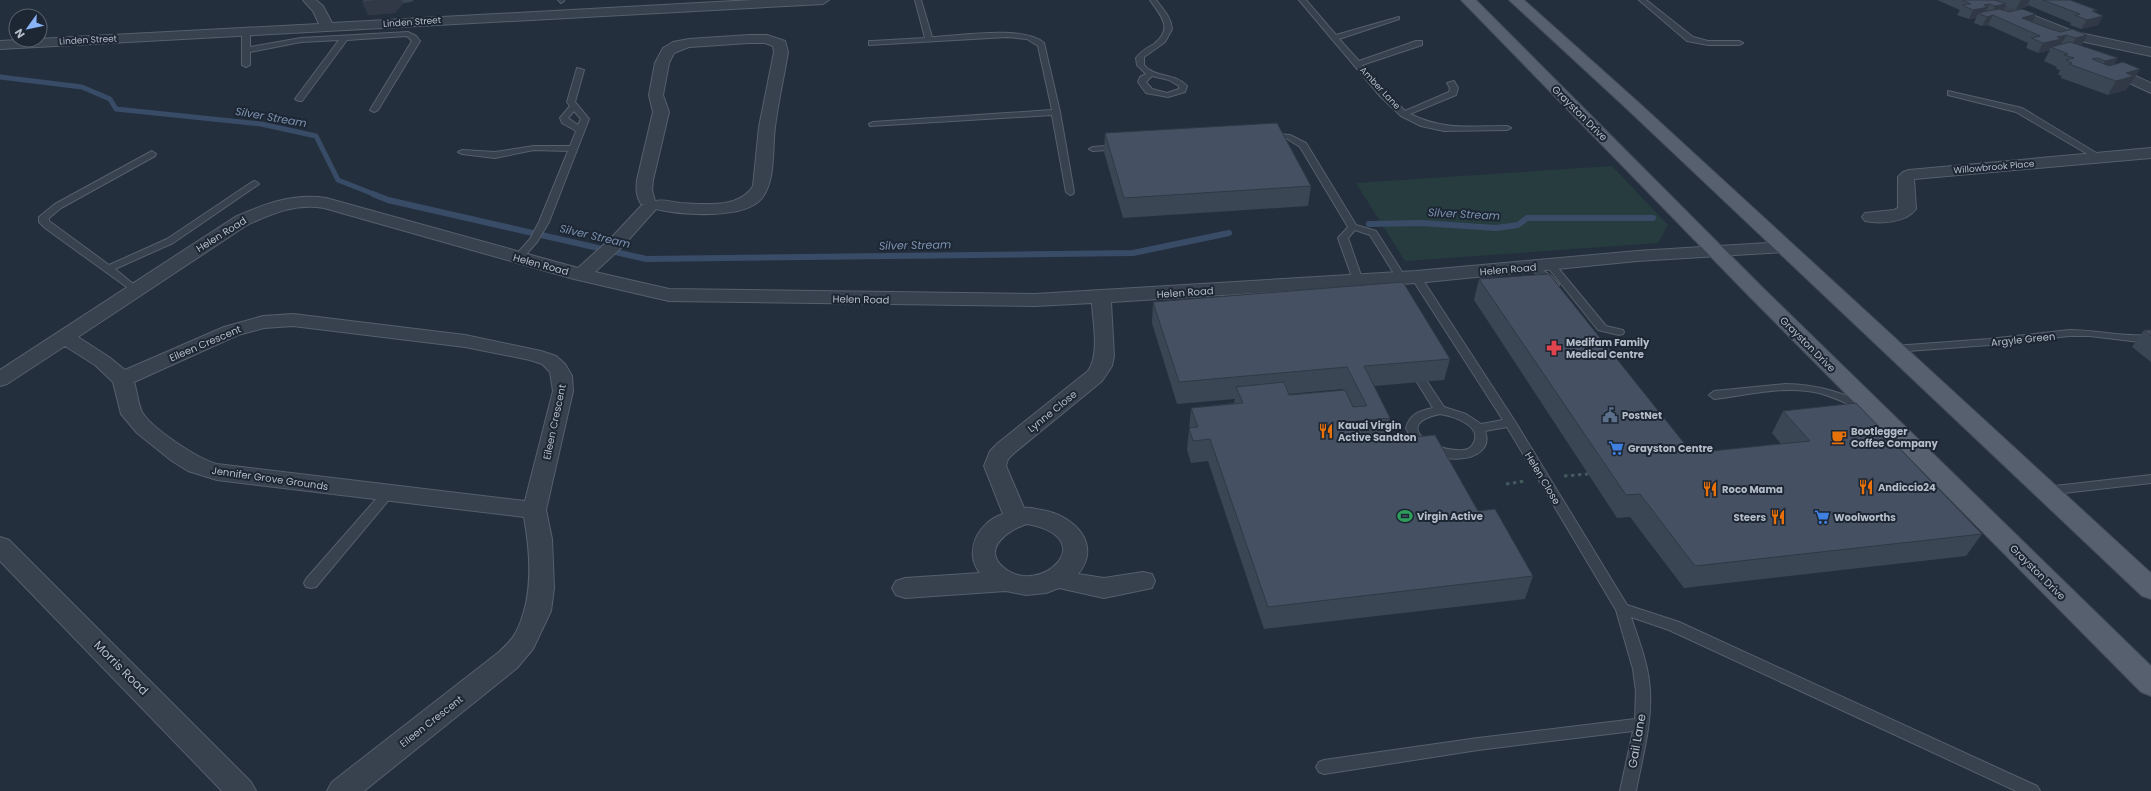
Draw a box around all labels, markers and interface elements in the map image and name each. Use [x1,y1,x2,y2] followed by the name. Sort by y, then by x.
[8,8,48,48] north arrow
[383,14,441,30] street label: Linden Street
[11,26,29,41] text: N
[59,32,117,48] street label: Linden Street
[1357,64,1403,112] street label: Amber Lane
[1548,82,1611,145] street label: Grayston Drive
[234,103,308,131] water label: Silver Stream
[1953,157,2035,177] street label: Willowbrook Place
[1427,204,1501,224] water label: Silver Stream
[193,213,249,256] street label: Helen Road
[558,220,632,252] water label: Silver Stream
[879,236,951,254] water label: Silver Stream
[511,250,570,279] street label: Helen Road
[1479,260,1537,279] street label: Helen Road
[1156,283,1214,302] street label: Helen Road
[832,292,890,307] street label: Helen Road
[1776,313,1839,376] street label: Grayston Drive
[167,321,244,365] street label: Eileen Crescent
[1990,329,2056,350] street label: Argyle Green
[1566,335,1650,362] place label: Medifam Family Medical Centre
[1545,339,1563,357] pharmacy icon: Medifam Family Medical Centre
[539,383,570,461] street label: Eileen Crescent
[1024,387,1080,436] street label: Lynne Close
[1601,406,1619,424] public building icon: PostNet
[1622,408,1662,423] place label: PostNet
[1338,418,1417,445] place label: Kauai Virgin Active Sandton
[1317,422,1335,440] restaurant icon: Kauai Virgin Active Sandton
[1851,424,1939,451] place label: Bootlegger Coffee Company
[1830,428,1848,446] cafe icon: Bootlegger Coffee Company
[1607,439,1625,457] supermarket icon: Grayston Centre
[1628,441,1713,456] place label: Grayston Centre
[1521,449,1564,507] street label: Helen Close
[211,463,329,494] street label: Jennifer Grove Grounds
[1857,478,1875,496] restaurant icon: Andiccio24
[1701,480,1719,498] restaurant icon: Roco Mama
[1878,480,1936,495] place label: Andiccio24
[1722,482,1783,497] place label: Roco Mama
[1396,507,1414,525] sports icon: Virgin Active
[1769,508,1787,526] restaurant icon: Steers
[1813,508,1831,526] supermarket icon: Woolworths
[1417,509,1483,524] place label: Virgin Active
[1734,510,1766,525] place label: Steers
[1834,510,1896,525] place label: Woolworths
[2006,541,2069,604] street label: Grayston Drive
[90,637,152,699] street label: Morris Road
[396,692,466,751] street label: Eileen Crescent
[1623,712,1650,769] street label: Gail Lane

